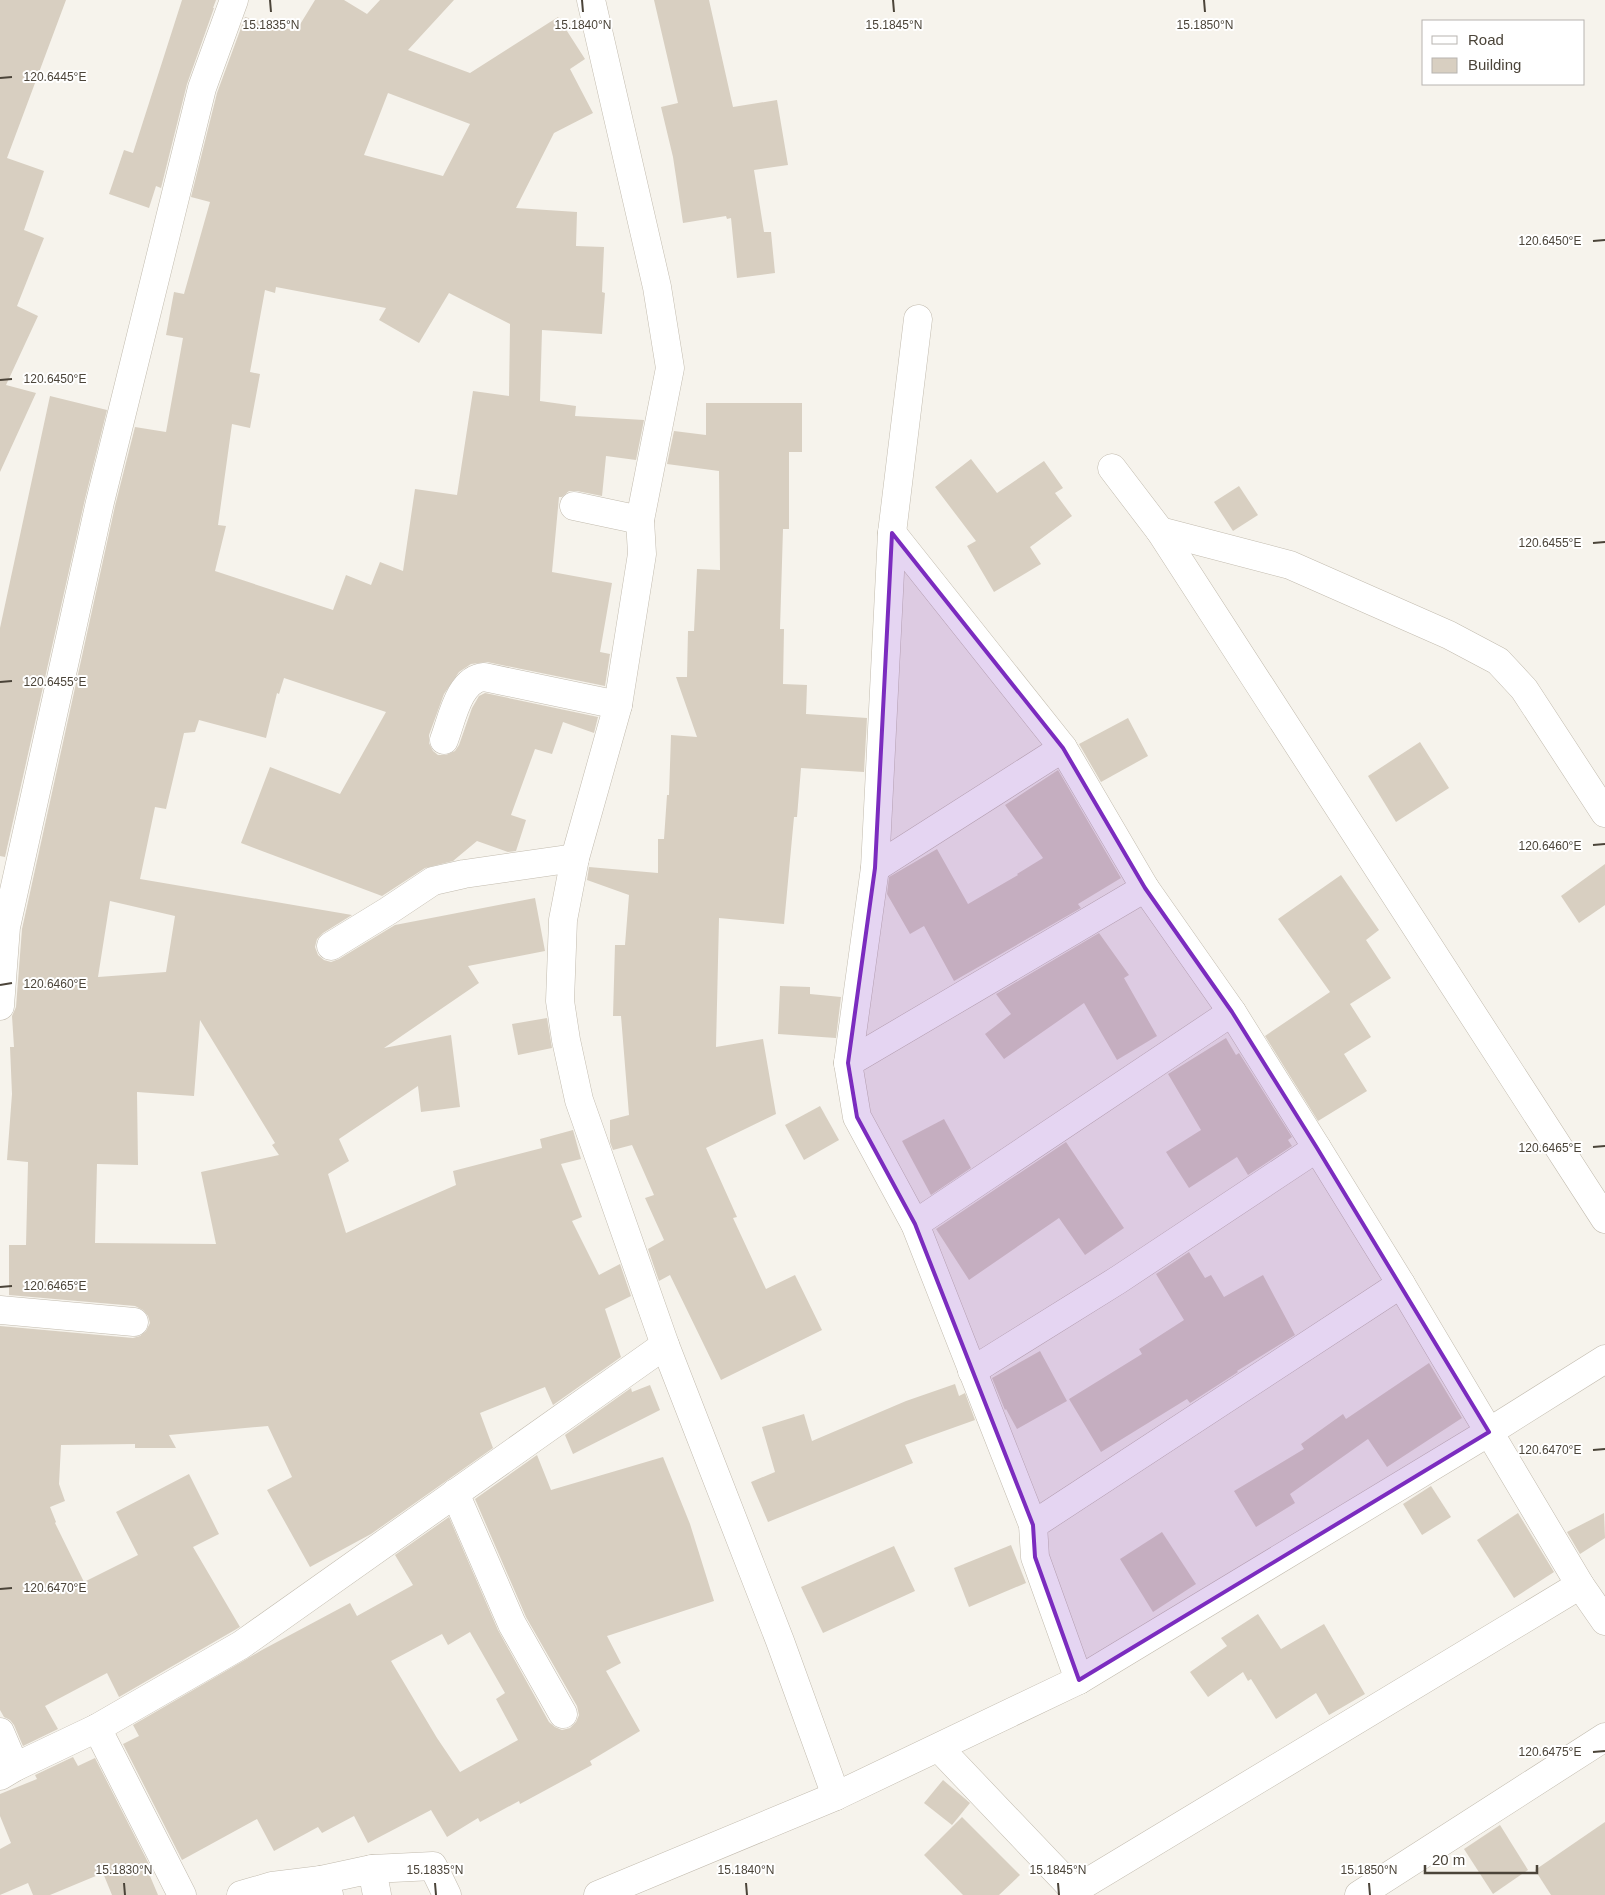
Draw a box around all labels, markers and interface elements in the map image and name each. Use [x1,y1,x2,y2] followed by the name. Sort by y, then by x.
[243,18,299,32] text: 15.1835°N
[555,18,611,32] text: 15.1840°N
[866,18,922,32] text: 15.1845°N
[1177,18,1233,32] text: 15.1850°N
[1422,20,1585,85] legend
[1468,31,1504,48] text: Road
[1468,56,1521,73] text: Building
[24,70,86,84] text: 120.6445°E
[1519,234,1581,248] text: 120.6450°E
[24,372,86,386] text: 120.6450°E
[1519,536,1581,550] text: 120.6455°E
[24,675,86,689] text: 120.6455°E
[1519,839,1581,853] text: 120.6460°E
[24,977,86,991] text: 120.6460°E
[1519,1141,1581,1155] text: 120.6465°E
[24,1279,86,1293] text: 120.6465°E
[1519,1443,1581,1457] text: 120.6470°E
[24,1581,86,1595] text: 120.6470°E
[1519,1745,1581,1759] text: 120.6475°E
[1425,1842,1538,1874] scale bar
[1432,1851,1465,1868] text: 20 m
[96,1863,152,1877] text: 15.1830°N
[407,1863,463,1877] text: 15.1835°N
[718,1863,774,1877] text: 15.1840°N
[1030,1863,1086,1877] text: 15.1845°N
[1341,1863,1397,1877] text: 15.1850°N

